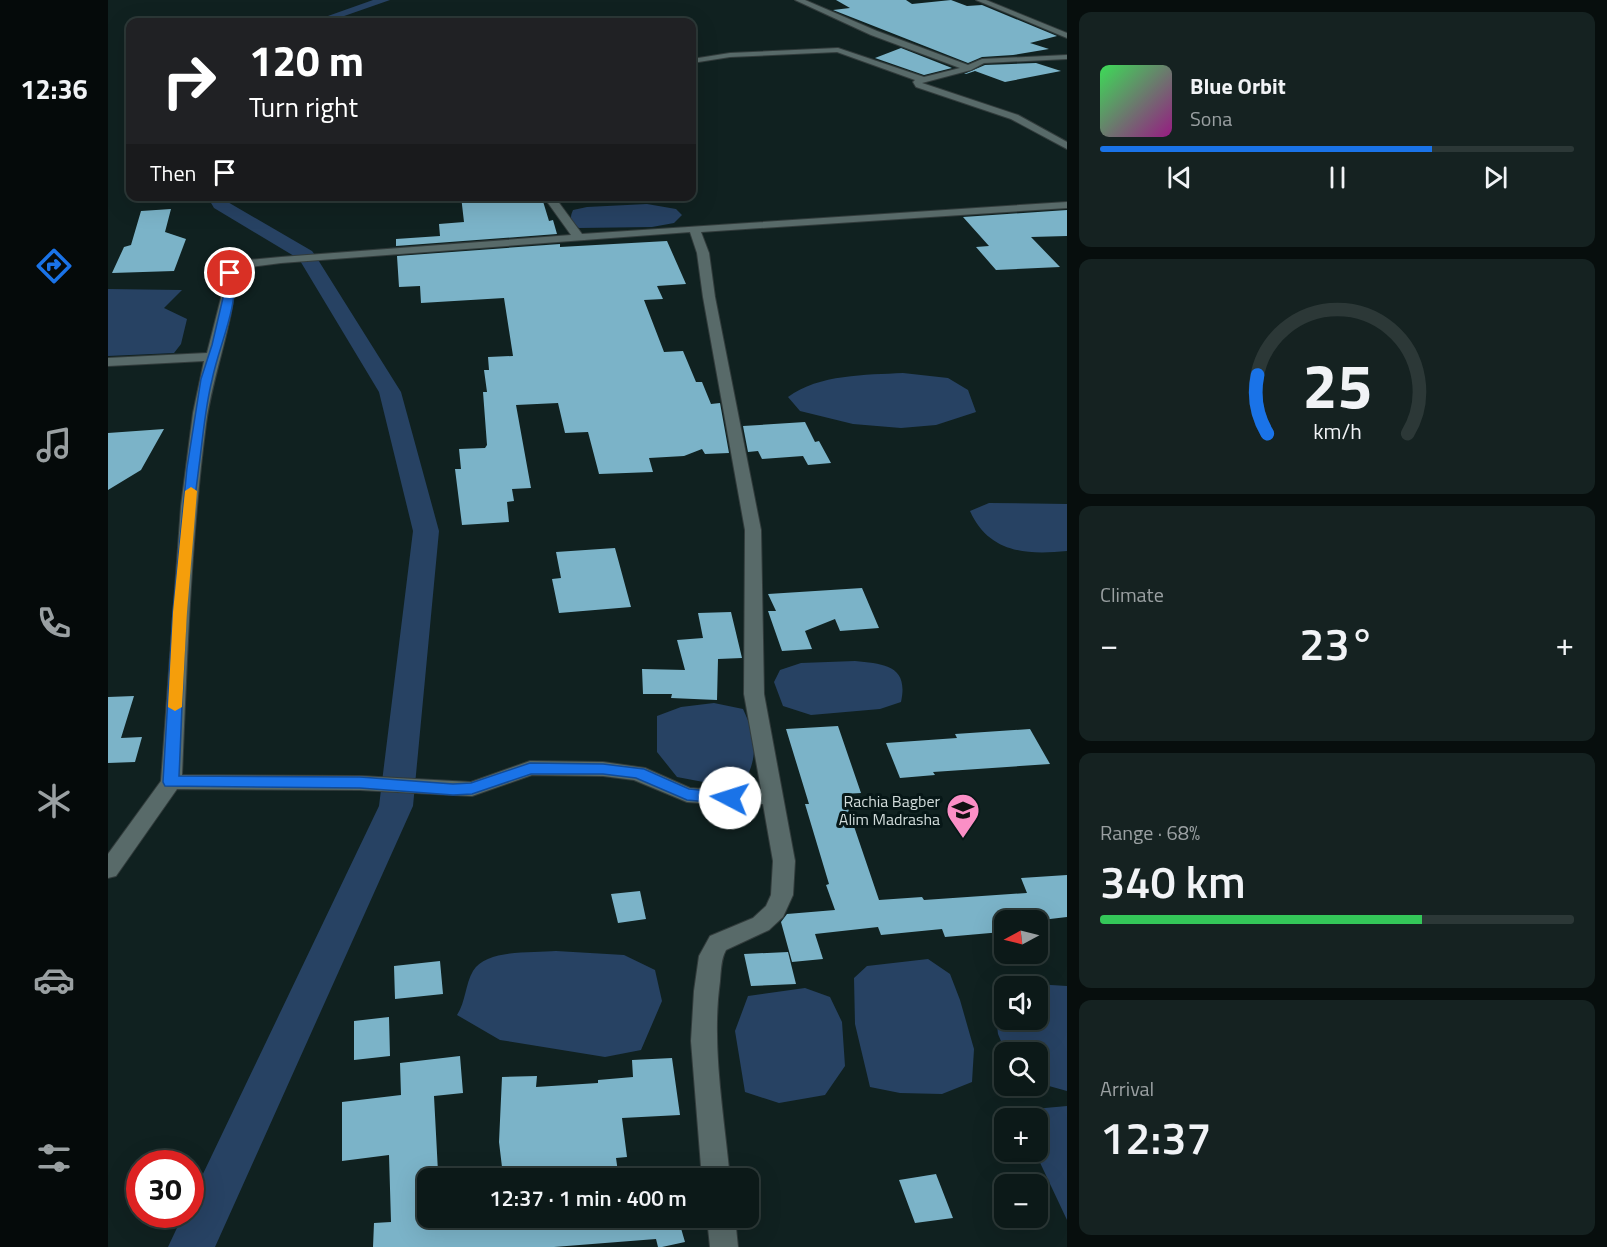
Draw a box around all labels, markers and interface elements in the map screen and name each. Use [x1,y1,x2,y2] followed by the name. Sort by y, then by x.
[249,28,364,92] text: 120 m
[150,42,228,120] icon: right
[20,68,88,109] text: 12:36
[1190,69,1286,103] text: Blue Orbit
[249,86,358,127] text: Turn right
[1190,103,1232,134] text: Sona
[150,156,196,190] text: Then
[208,156,241,189] icon: arrive
[1163,161,1196,194] icon: previous
[1321,161,1354,194] icon: pause
[1479,161,1512,194] icon: next
[33,245,75,287] icon: directions
[204,247,255,298] pin
[213,256,246,289] icon: arrive
[1302,337,1372,432] text: 25
[1313,415,1361,447] text: km/h
[33,424,75,466] icon: music
[1100,579,1164,610] text: Climate
[33,602,75,644] icon: phone
[1299,609,1375,677] text: 23°
[1100,619,1118,669] text: −
[1556,619,1574,669] text: +
[698,766,762,830] position arrow
[33,780,75,822] icon: climate
[839,789,940,831] place label: Rachia Bagber Alim Madrasha
[945,792,981,839] school or university icon: Rachia Bagber Alim Madrasha
[1100,817,1200,848] text: Range · 68%
[1100,847,1246,915] text: 340 km
[994,910,1048,964] north arrow
[994,910,1048,1228] map controls
[33,959,75,1001] icon: car
[994,976,1048,1030] button: sound
[994,1042,1048,1096] button: search
[1100,1073,1154,1104] text: Arrival
[1100,1103,1212,1171] text: 12:37
[994,1108,1048,1162] button: +
[33,1137,75,1179] icon: filters
[126,1150,204,1228] speed limit sign: 30
[994,1174,1048,1228] button: −
[489,1181,687,1215] text: 12:37 · 1 min · 400 m

